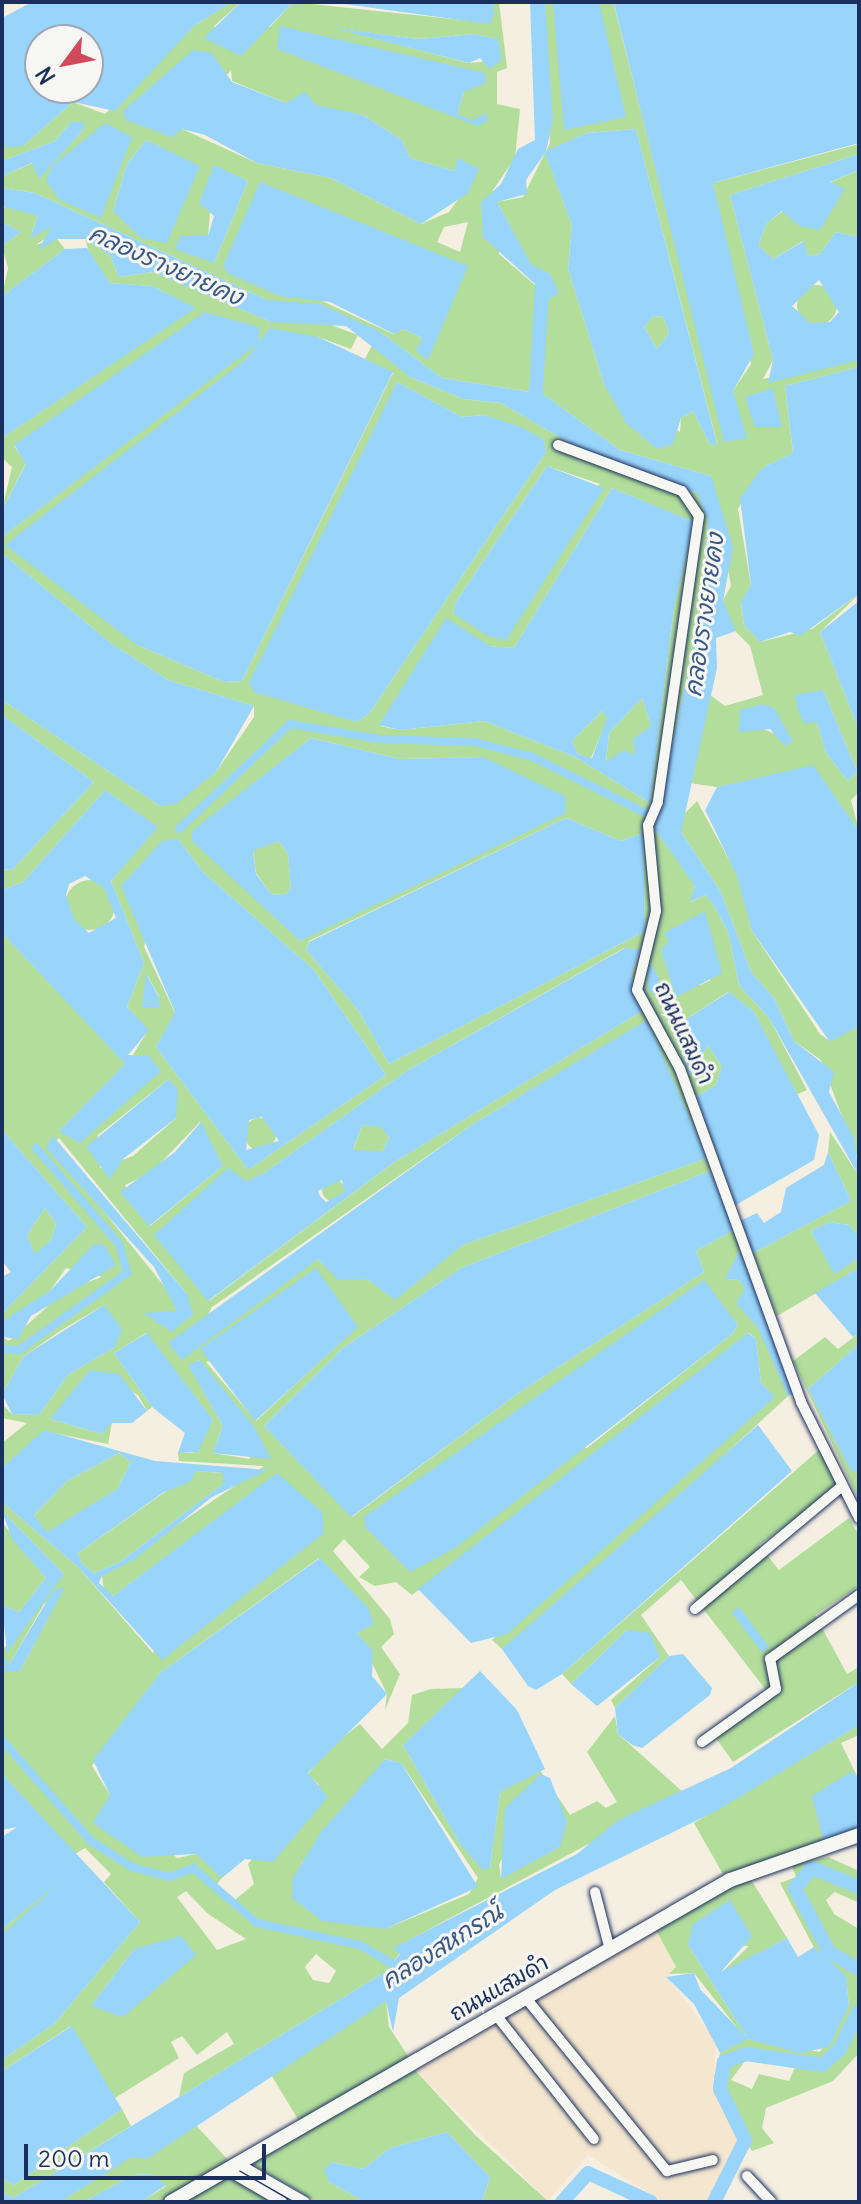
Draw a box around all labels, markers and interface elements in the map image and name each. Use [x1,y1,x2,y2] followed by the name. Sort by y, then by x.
[24,24,104,104] north arrow
[29,62,61,90] text: N
[85,218,247,312] water label: คลองรางยายคง
[678,532,730,698] water label: คลองรางยายคง
[649,978,719,1088] street label: ถนนแสมดำ
[376,1897,508,1995] water label: คลองสหกรณ์
[445,1949,553,2027] street label: ถนนแสมดำ
[28,2128,270,2178] scale bar
[38,2143,110,2173] text: 200 m

